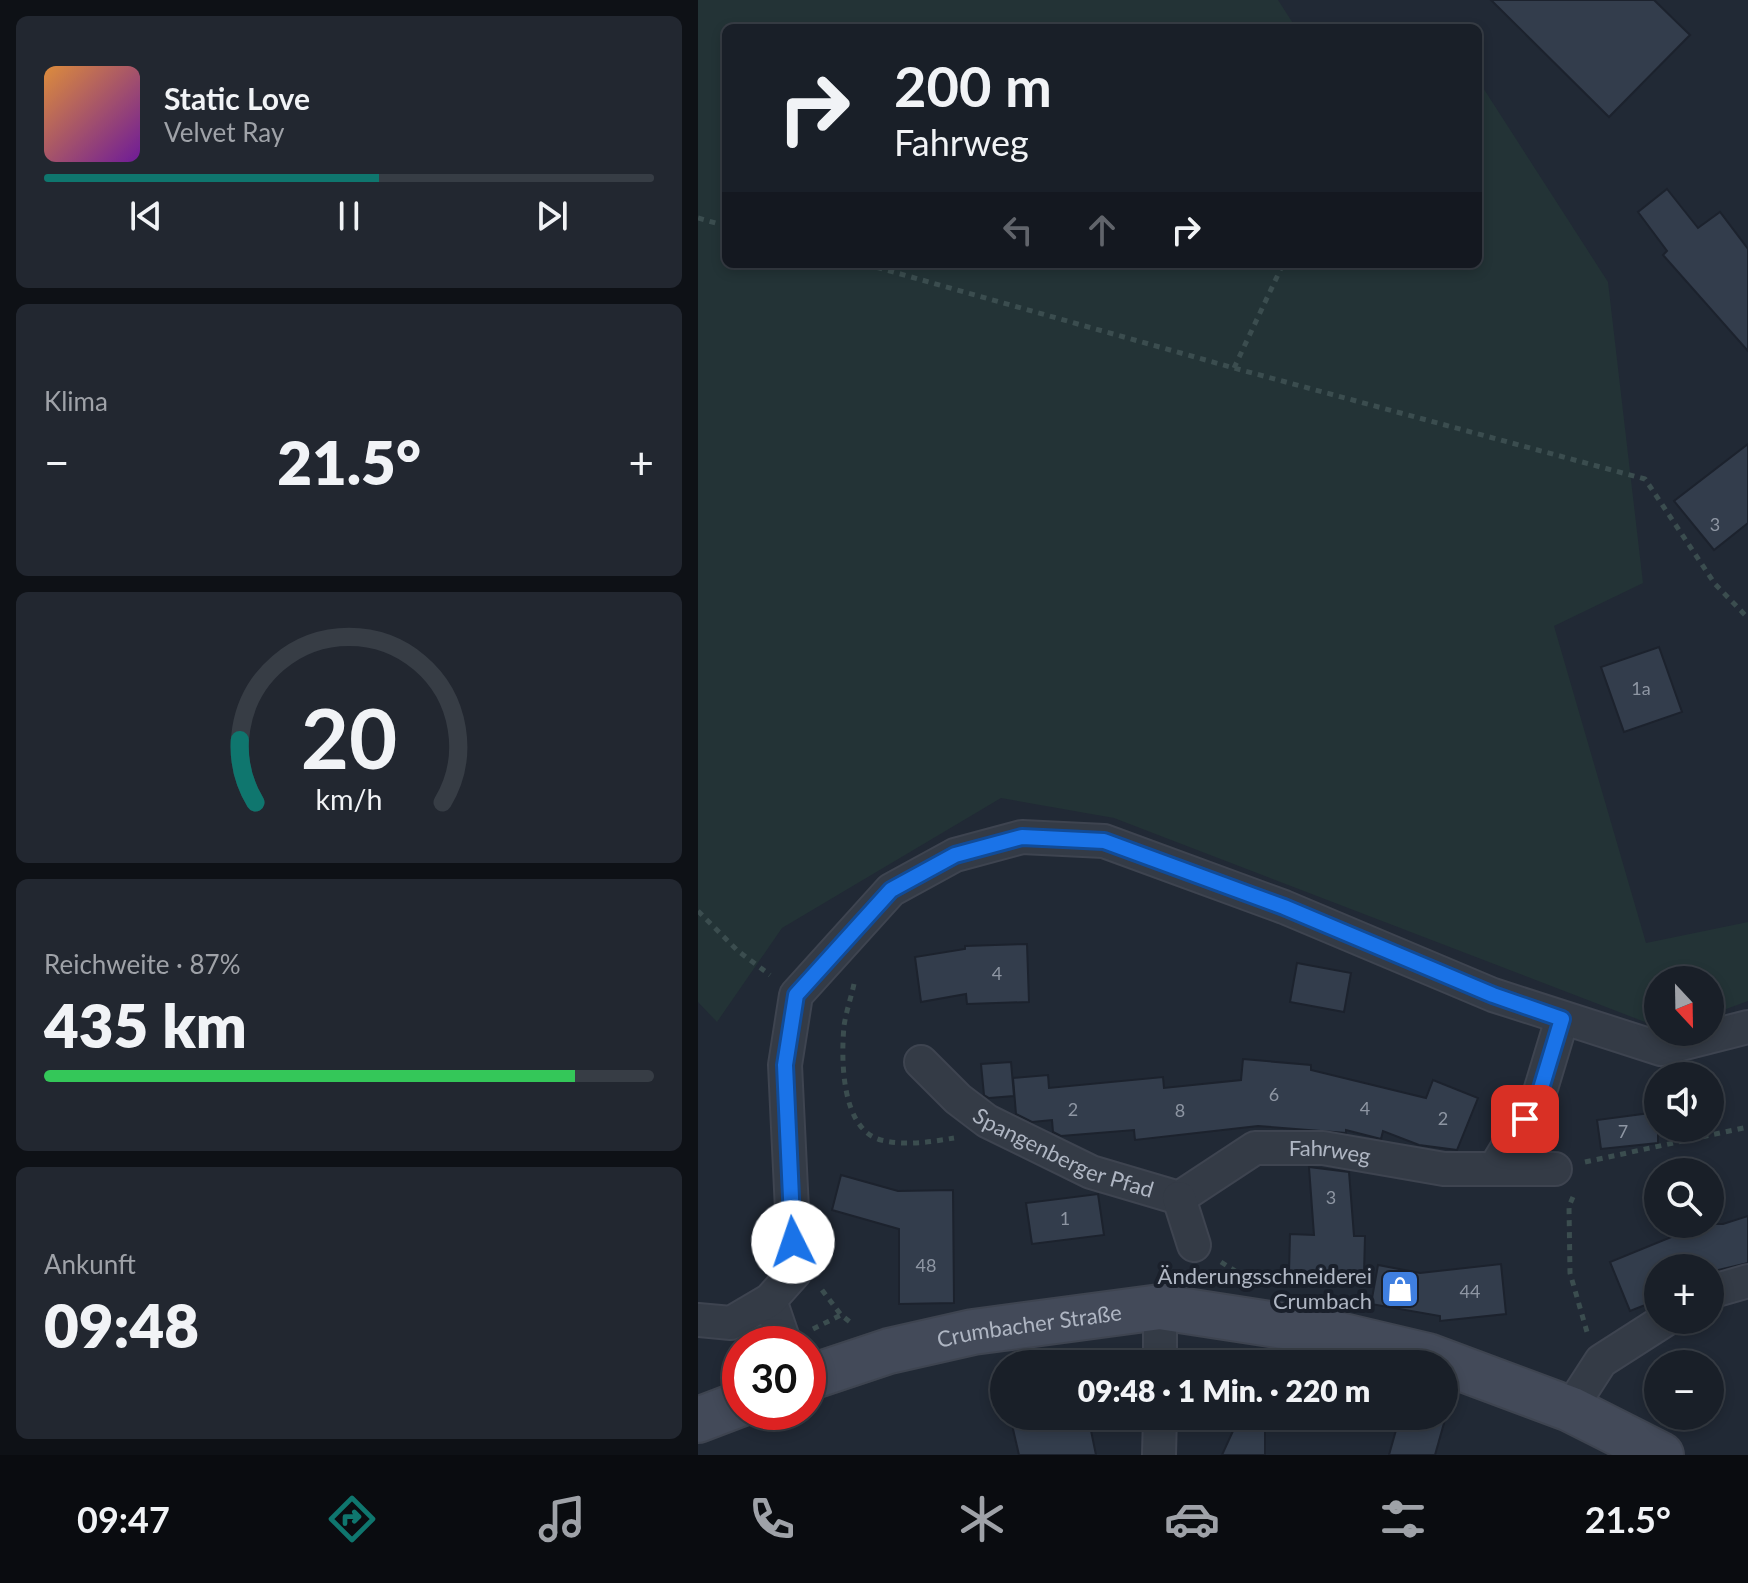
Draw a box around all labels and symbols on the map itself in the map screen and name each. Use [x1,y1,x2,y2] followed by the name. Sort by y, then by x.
[1710,513,1720,535] house number: 3
[1631,677,1651,699] house number: 1a
[992,962,1002,984] house number: 4
[1644,966,1724,1046] north arrow
[1269,1083,1279,1105] house number: 6
[1491,1085,1559,1153] pin
[1360,1097,1370,1119] house number: 4
[1068,1098,1078,1120] house number: 2
[1175,1099,1185,1121] house number: 8
[968,1101,1157,1203] street label: Spangenberger Pfad
[1438,1107,1448,1129] house number: 2
[1618,1120,1628,1142] house number: 7
[1289,1134,1373,1169] street label: Fahrweg
[1326,1186,1336,1208] house number: 3
[751,1200,835,1284] position arrow
[1060,1207,1070,1229] house number: 1
[916,1254,936,1276] house number: 48
[1158,1262,1372,1314] place label: Änderungsschneiderei Crumbach
[1379,1268,1421,1310] shop icon: Änderungsschneiderei Crumbach
[1460,1280,1480,1302] house number: 44
[934,1298,1123,1353] street label: Crumbacher Straße
[722,1326,826,1430] speed limit sign: 30

